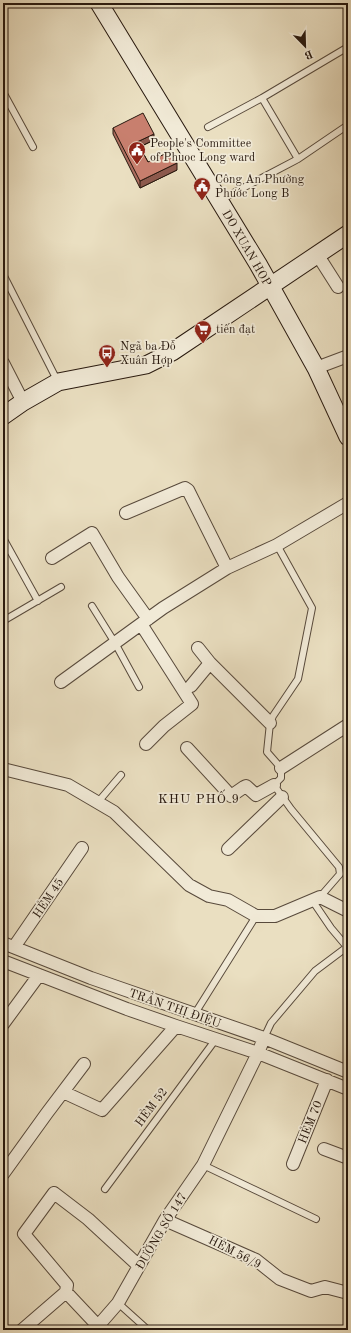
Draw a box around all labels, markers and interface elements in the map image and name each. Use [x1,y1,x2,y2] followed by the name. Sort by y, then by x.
[285,26,325,66] north arrow
[302,47,314,60] text: B
[150,138,255,164] place label: People's Committee of Phuoc Long ward
[127,140,147,165] public building icon: People's Committee of Phuoc Long ward
[215,174,305,200] place label: Công An Phường Phước Long B
[192,176,212,201] public building icon: Công An Phường Phước Long B
[219,208,273,289] street label: DO XUAN HOP
[193,319,213,344] supermarket icon: tiến đạt
[216,323,255,336] place label: tiến đạt
[120,340,176,367] place label: Ngã ba Đỗ Xuân Hợp
[97,343,117,368] bus stop icon: Ngã ba Đỗ Xuân Hợp
[158,789,240,806] district label: KHU PHỐ 9
[28,874,66,921] street label: HẺM 45
[127,983,225,1031] street label: TRẦN THỊ ĐIỆU
[130,1084,170,1129] street label: HẺM 52
[293,1098,325,1146] street label: HẺM 70
[130,1188,190,1272] street label: ĐƯỜNG SỐ 147
[206,1231,265,1271] street label: HẺM 56/9

